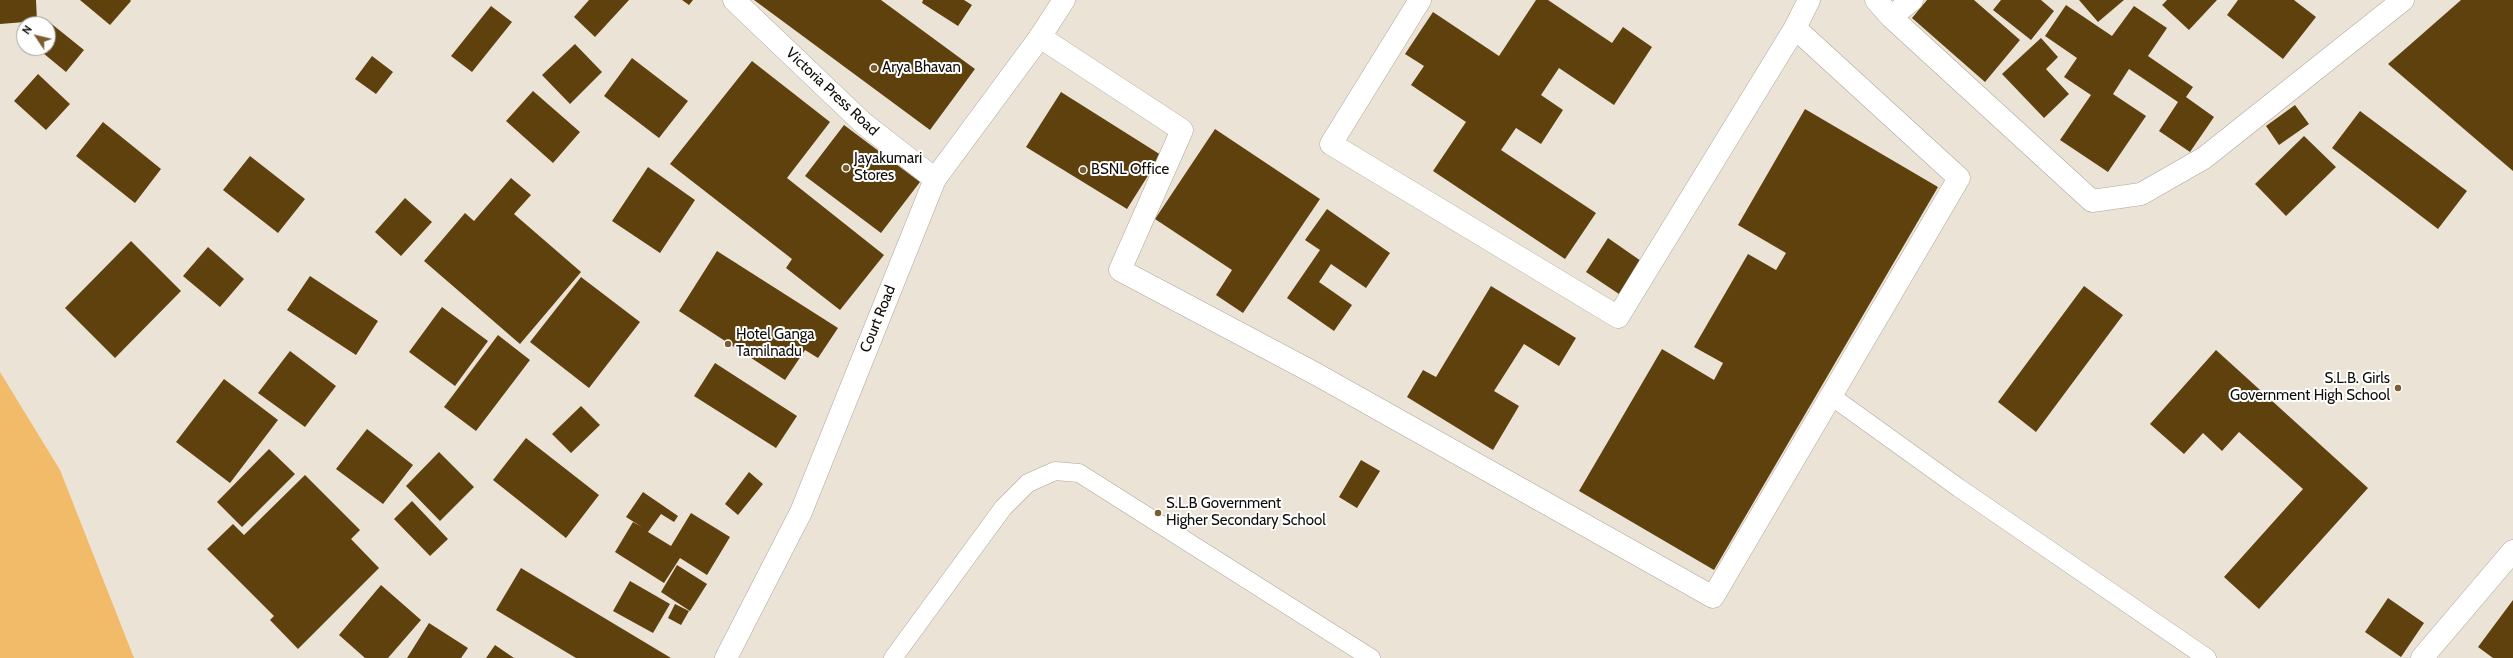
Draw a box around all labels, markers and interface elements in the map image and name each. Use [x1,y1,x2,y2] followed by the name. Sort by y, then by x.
[16,16,56,56] north arrow
[19,22,35,37] text: N
[782,44,882,140] street label: Victoria Press Road
[882,59,961,77] place label: Arya Bhavan
[869,63,879,73] marker: Arya Bhavan
[854,150,922,185] place label: Jayakumari Stores
[1091,161,1169,179] place label: BSNL Office
[841,163,851,173] marker: Jayakumari Stores
[1078,165,1088,175] marker: BSNL Office
[856,283,900,355] street label: Court Road
[736,326,814,361] place label: Hotel Ganga Tamilnadu
[723,339,733,349] marker: Hotel Ganga Tamilnadu
[2230,370,2390,405] place label: S.L.B. Girls Government High School
[2393,383,2403,393] marker: S.L.B. Girls Government High School
[1166,495,1326,530] place label: S.L.B Government Higher Secondary School
[1153,508,1163,518] marker: S.L.B Government Higher Secondary School

